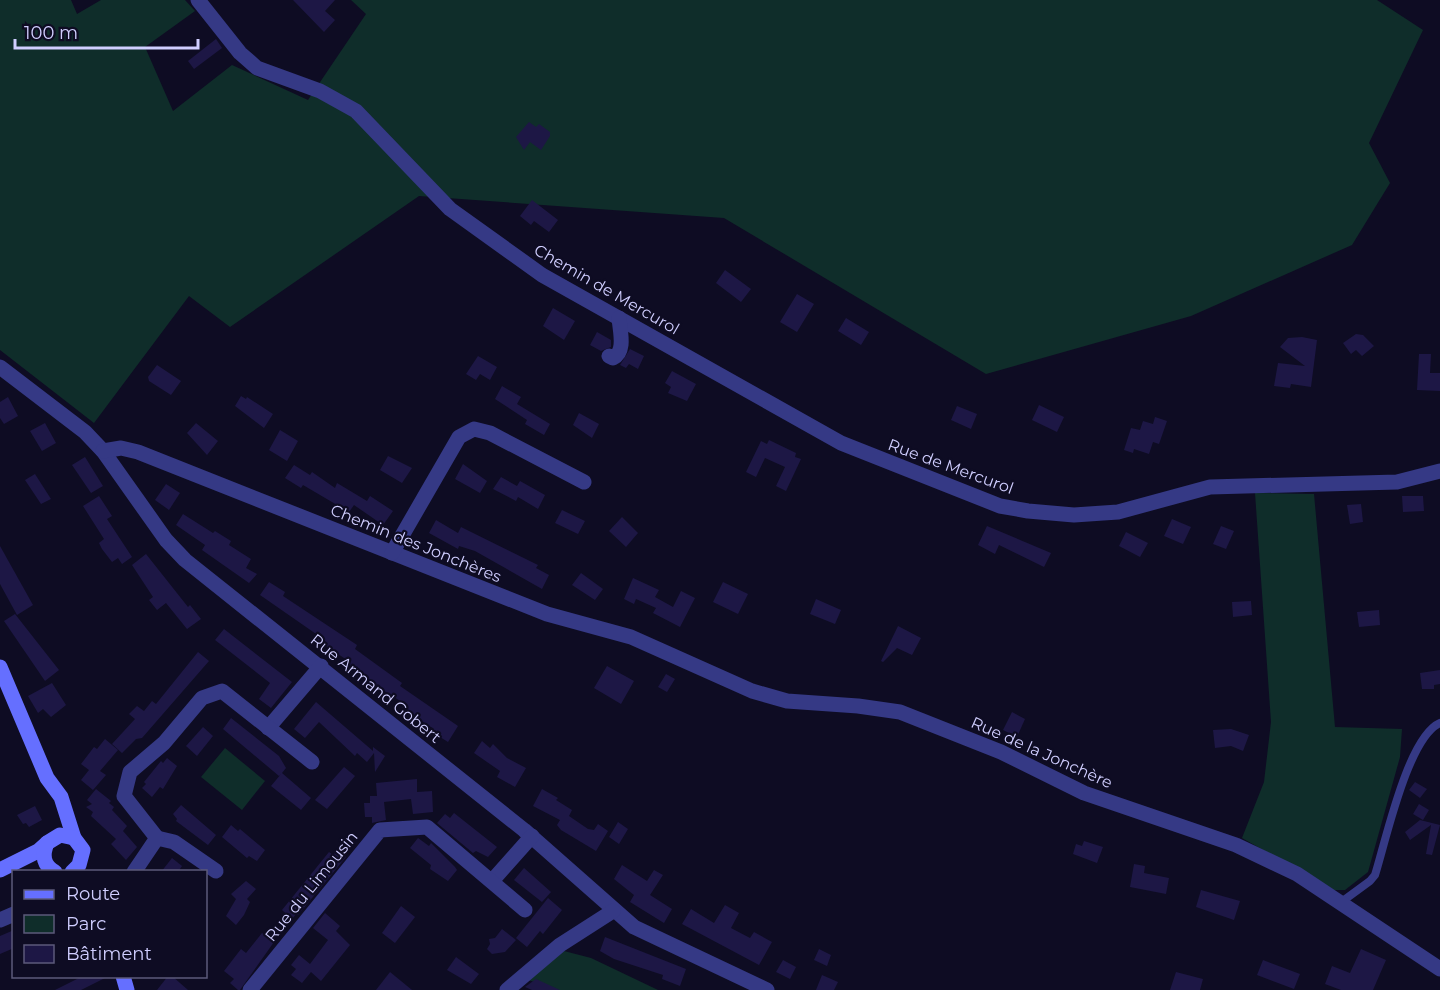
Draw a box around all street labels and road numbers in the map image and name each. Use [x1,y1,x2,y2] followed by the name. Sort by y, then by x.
[531,240,683,339] street label: Chemin de Mercurol
[885,435,1016,498] street label: Rue de Mercurol
[328,500,504,587] street label: Chemin des Jonchères
[307,630,445,747] street label: Rue Armand Gobert
[968,713,1116,792] street label: Rue de la Jonchère
[261,827,362,945] street label: Rue du Limousin

